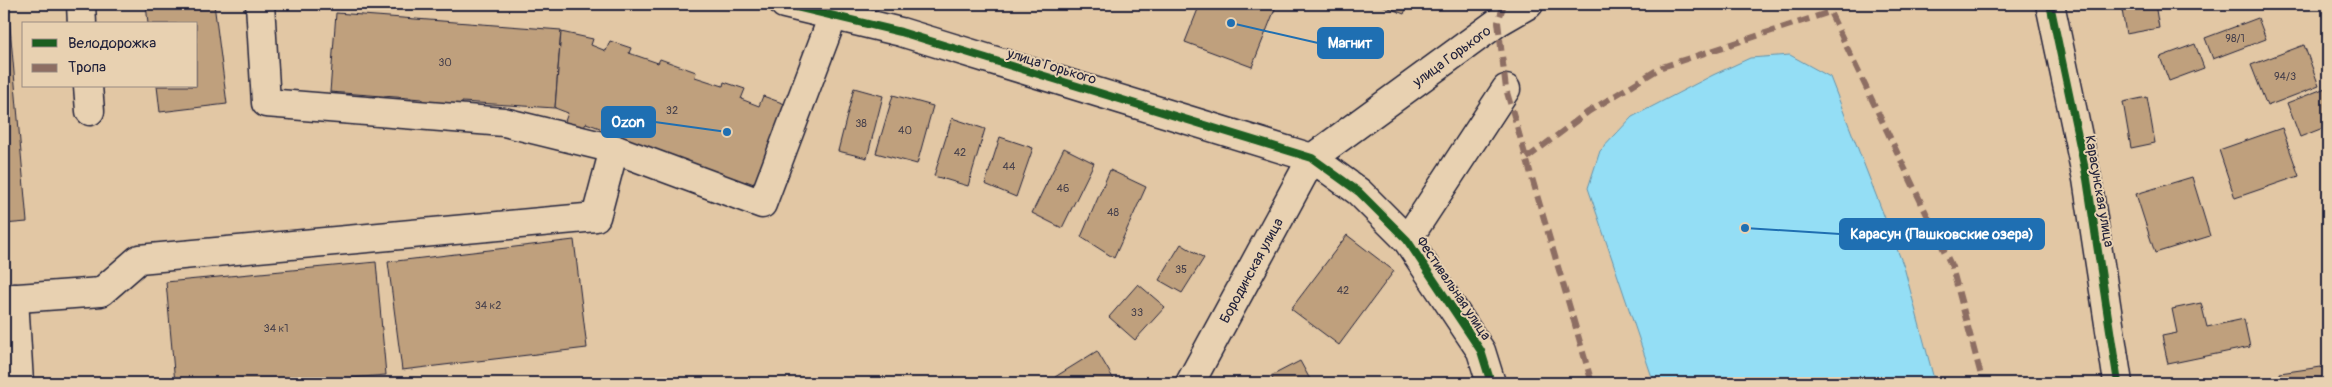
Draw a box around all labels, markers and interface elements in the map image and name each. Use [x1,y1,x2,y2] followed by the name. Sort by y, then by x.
[22,22,198,88] legend
[1409,22,1495,91] street label: улица Горького
[1318,28,1383,58] callout: Магнит
[2225,32,2245,45] house number: 98/1
[68,34,156,53] text: Велодорожка
[1328,34,1373,53] text: Магнит
[1004,45,1099,88] street label: улица Горького
[438,56,452,69] house number: 30
[68,58,106,77] text: Тропа
[2274,70,2296,83] house number: 94/3
[666,104,678,117] house number: 32
[602,107,655,137] callout: Ozon
[611,113,645,132] text: Ozon
[855,117,867,130] house number: 38
[898,124,912,137] house number: 40
[2081,134,2118,248] street label: Карасунская улица
[954,146,966,159] house number: 42
[1003,160,1016,173] house number: 44
[1057,182,1069,195] house number: 46
[1107,206,1119,219] house number: 48
[1216,215,1287,326] street label: Бородинская улица
[1840,219,2044,249] callout: Карасун (Пашковские озера)
[1850,225,2034,244] text: Карасун (Пашковские озера)
[1413,233,1495,343] street label: Фестивальная улица
[1175,263,1187,276] house number: 35
[1337,284,1349,297] house number: 42
[475,299,501,312] house number: 34 к2
[1131,306,1143,319] house number: 33
[264,322,288,335] house number: 34 к1

